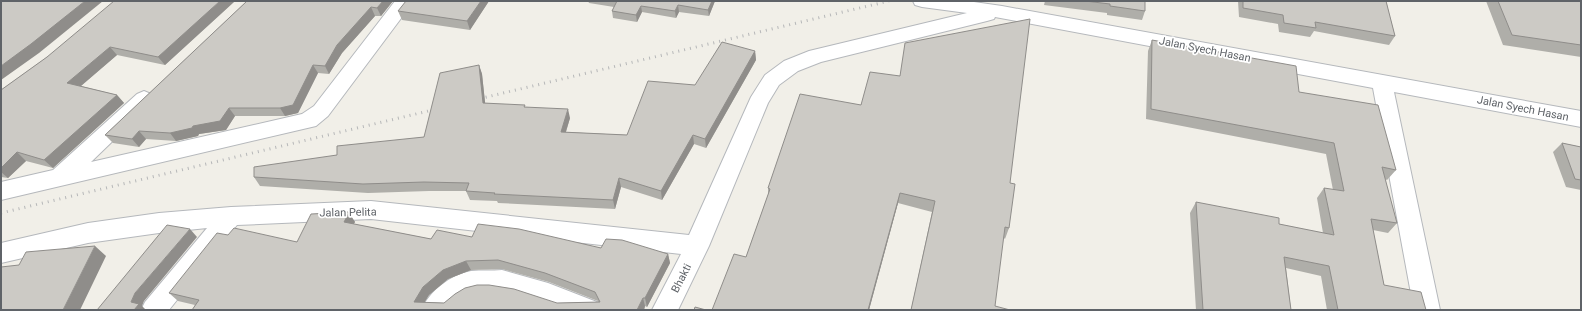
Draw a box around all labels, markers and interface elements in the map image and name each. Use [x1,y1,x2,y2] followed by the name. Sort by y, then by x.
[1158,34,1252,65] street label: Jalan Syech Hasan
[1476,93,1570,124] street label: Jalan Syech Hasan
[319,206,377,219] street label: Jalan Pelita
[669,262,694,295] street label: Bhakti

